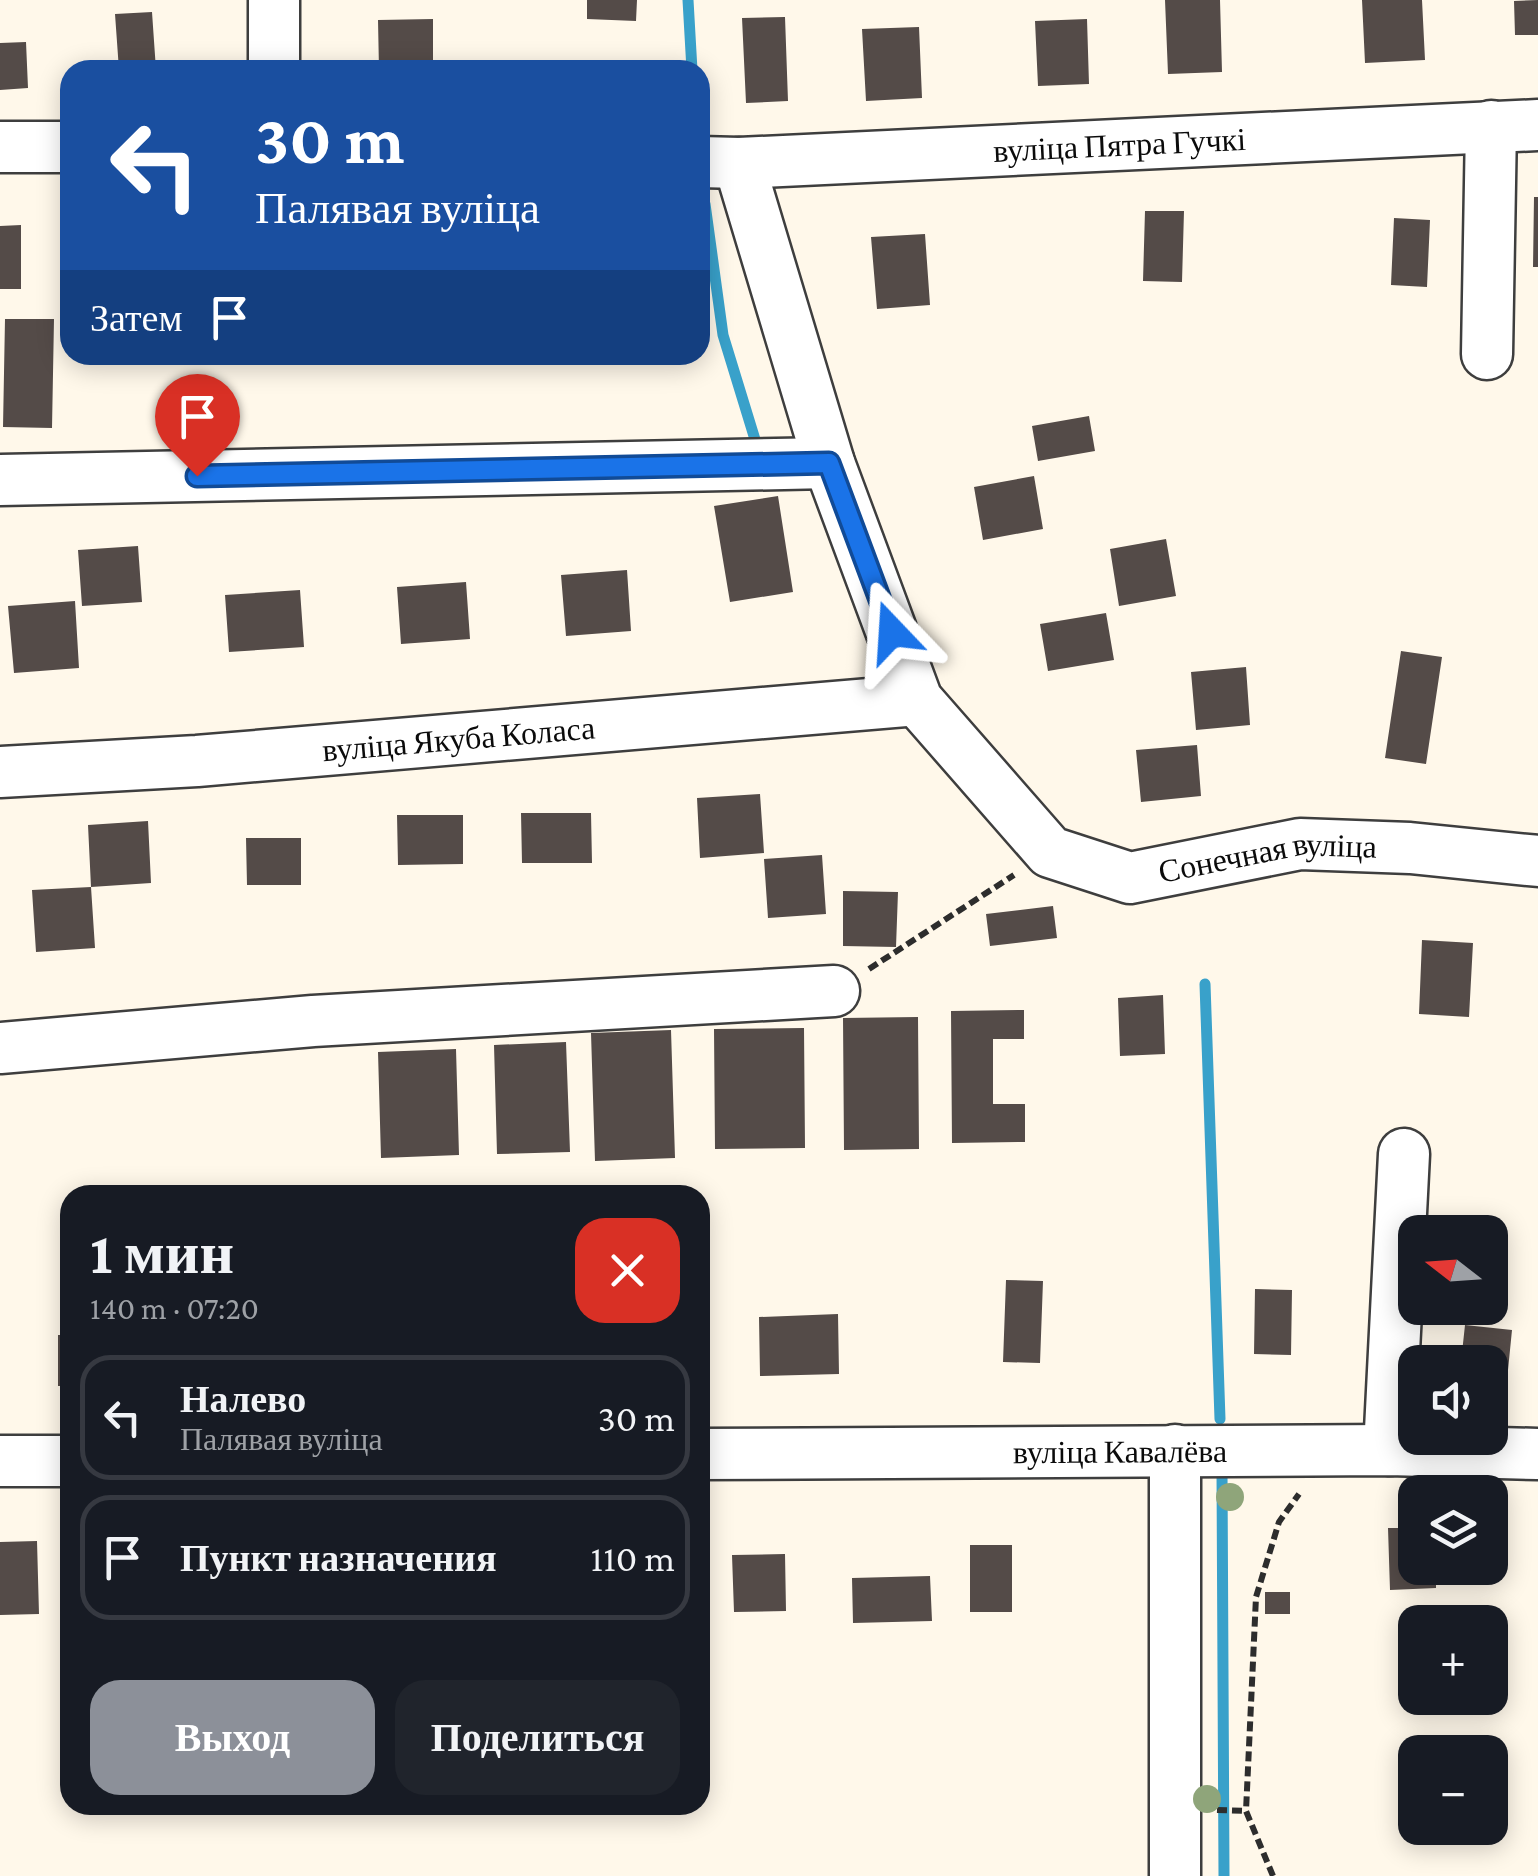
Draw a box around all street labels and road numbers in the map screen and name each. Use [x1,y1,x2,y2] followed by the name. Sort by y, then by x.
[992,121,1247,169] street label: вуліца Пятра Гучкі
[321,709,597,768] street label: вуліца Якуба Коласа
[1155,825,1378,890] street label: Сонечная вуліца
[1013,1433,1227,1470] street label: вуліца Кавалёва

